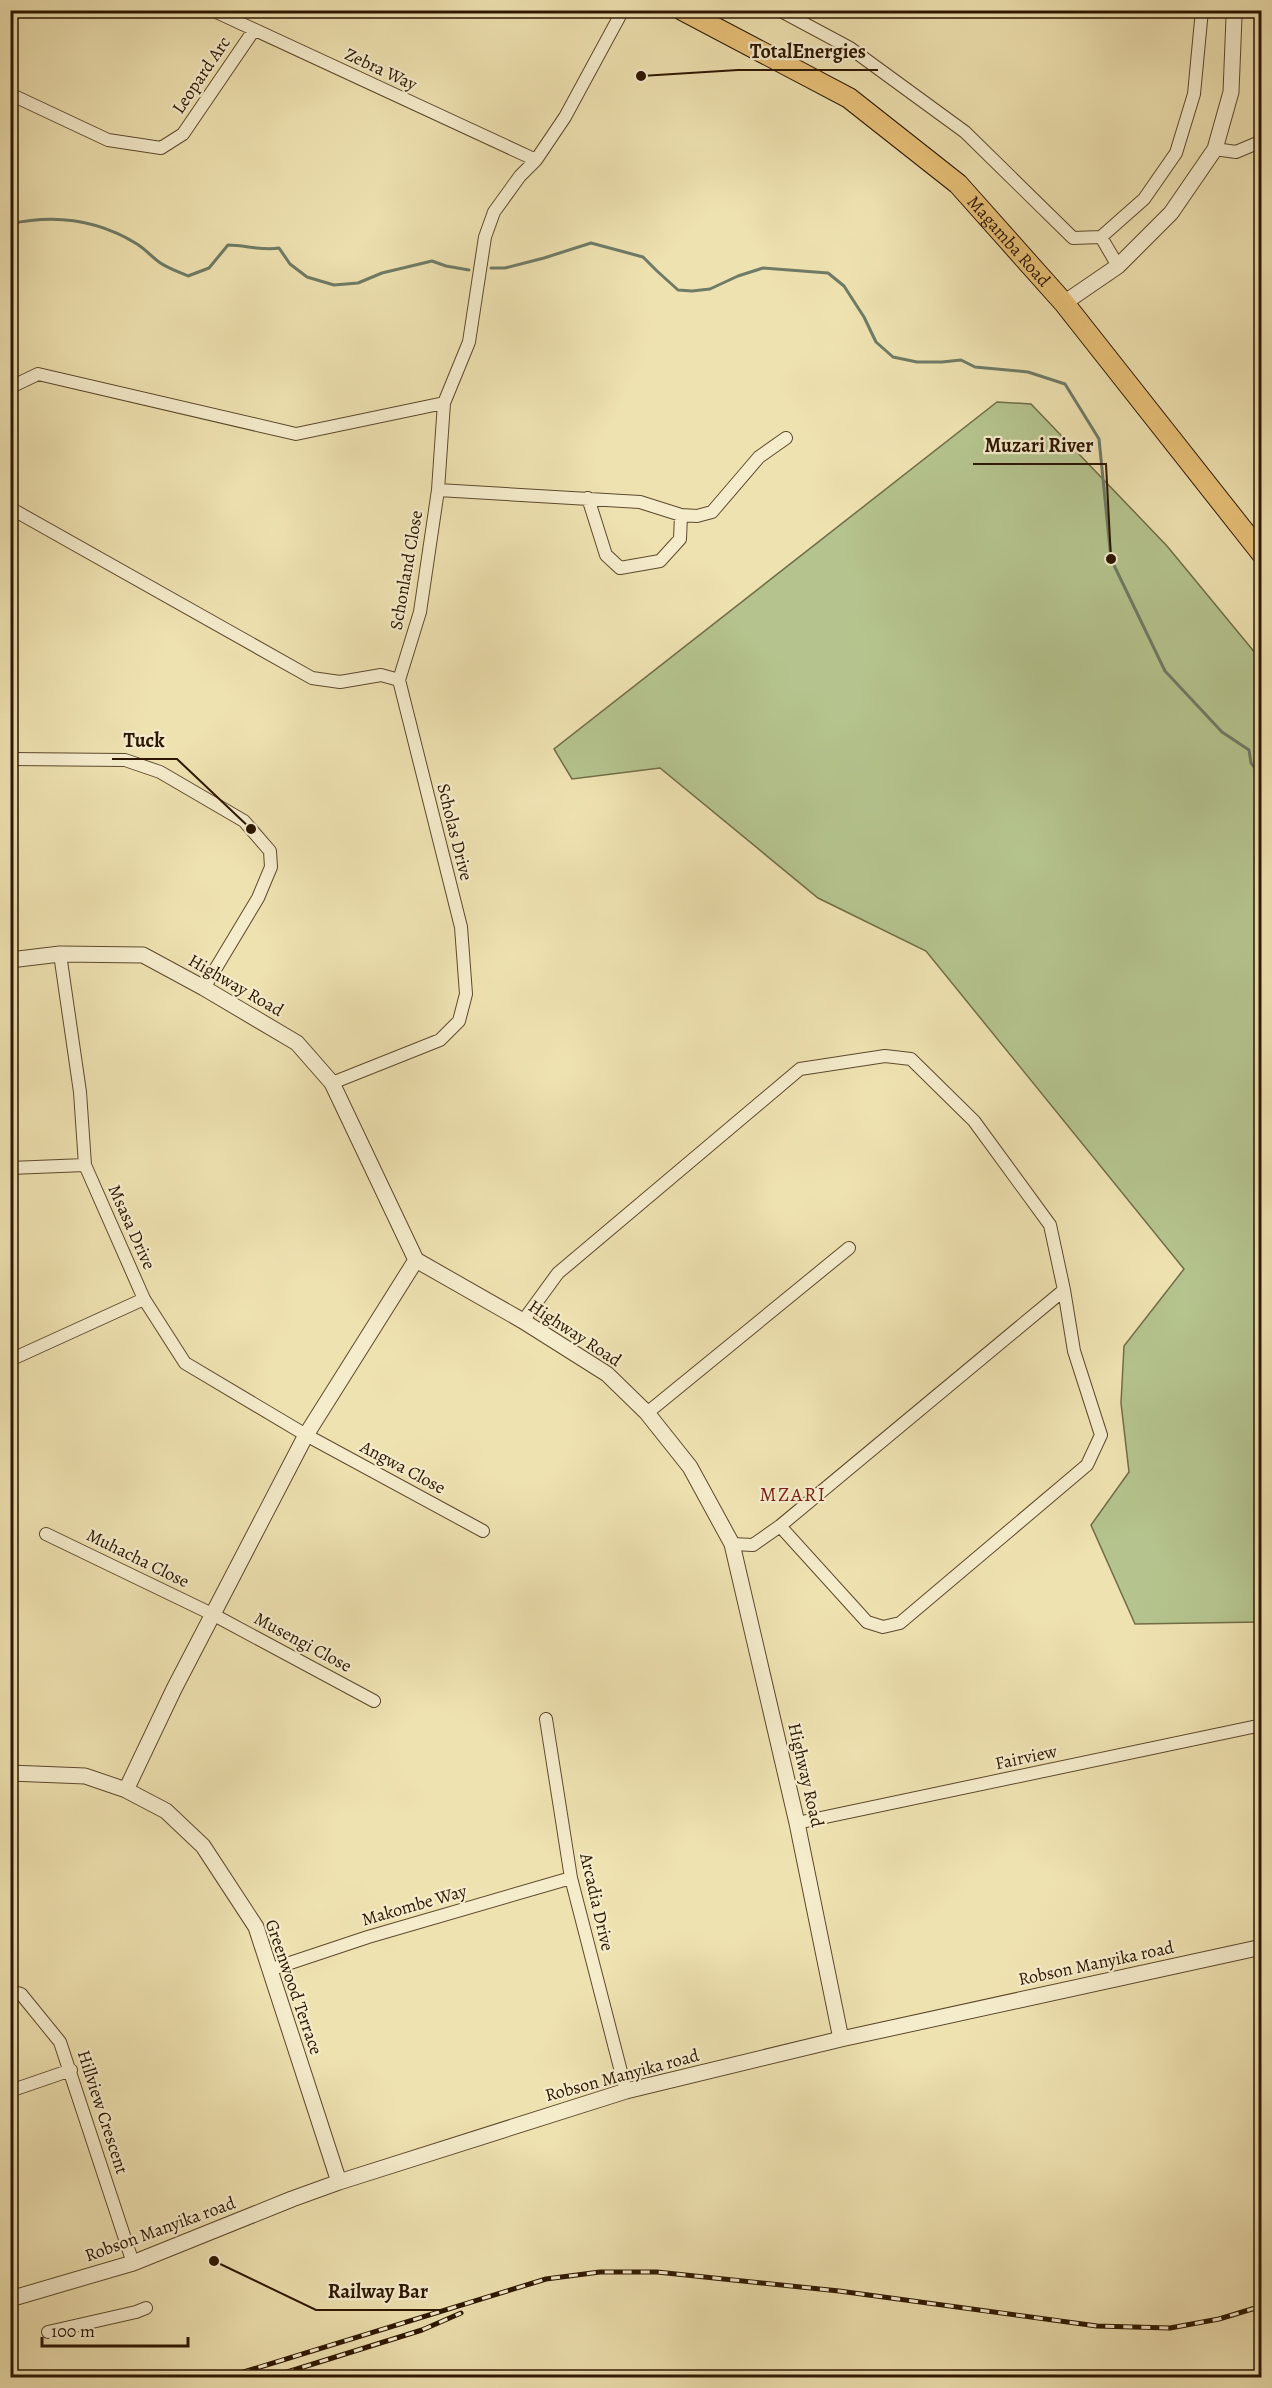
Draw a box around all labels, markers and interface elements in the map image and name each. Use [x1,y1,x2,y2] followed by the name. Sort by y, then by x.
[166,32,236,118] street label: Leopard Arc
[738,32,878,70] callout: TotalEnergies
[750,38,866,65] text: TotalEnergies
[341,42,422,97] street label: Zebra Way
[962,190,1056,292] street label: Magamba Road
[973,426,1106,464] callout: Muzari River
[985,432,1093,459] text: Muzari River
[384,508,428,632] street label: Schonland Close
[112,721,177,759] callout: Tuck
[124,727,165,754] text: Tuck
[431,781,479,883] street label: Scholas Drive
[184,948,288,1022] street label: Highway Road
[103,1181,161,1273] street label: Msasa Drive
[524,1294,626,1372] street label: Highway Road
[355,1434,450,1499] street label: Angwa Close
[760,1481,826,1508] district label: MZARI
[83,1523,193,1593] street label: Muhacha Close
[250,1606,356,1678] street label: Musengi Close
[782,1721,830,1830] street label: Highway Road
[993,1739,1060,1775] street label: Fairview
[574,1850,620,1953] street label: Arcadia Drive
[359,1878,470,1931] street label: Makombe Way
[260,1916,328,2058] street label: Greenwood Terrace
[1016,1935,1176,1991] street label: Robson Manyika road
[542,2043,702,2107] street label: Robson Manyika road
[72,2047,134,2177] street label: Hillview Crescent
[81,2190,239,2267] street label: Robson Manyika road
[316,2272,441,2310] callout: Railway Bar
[328,2278,428,2305] text: Railway Bar
[42,2310,188,2348] scale bar
[51,2319,95,2343] text: 100 m

